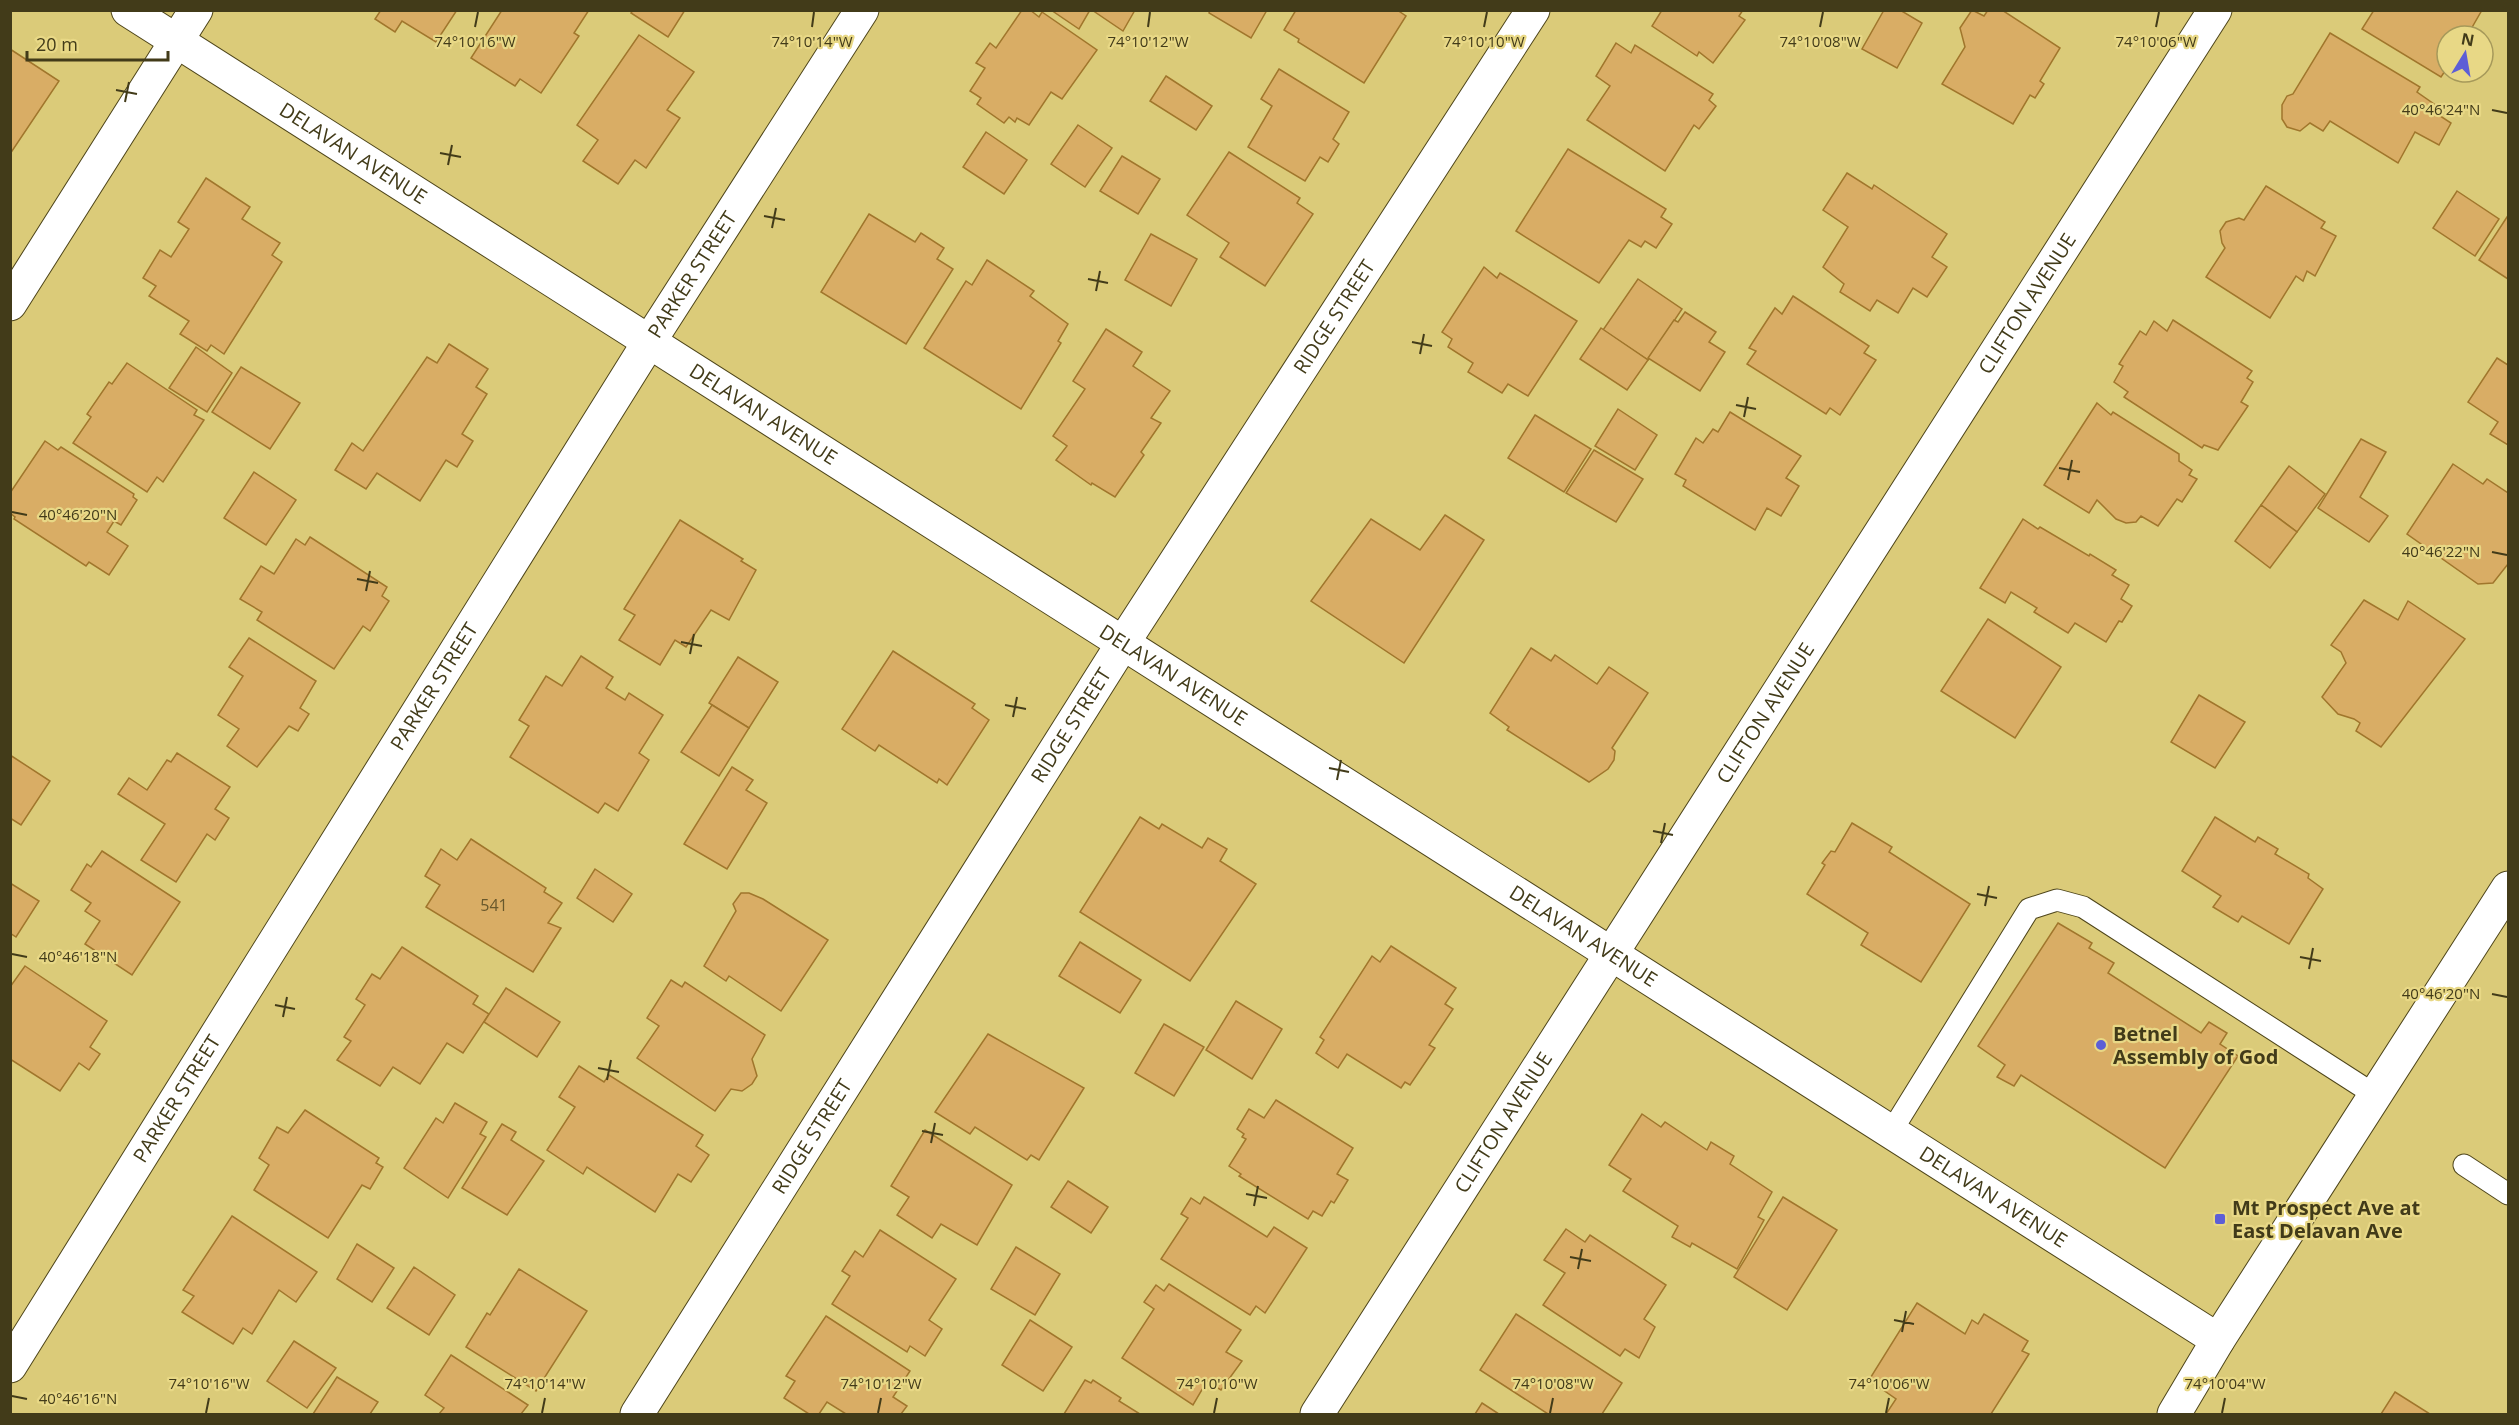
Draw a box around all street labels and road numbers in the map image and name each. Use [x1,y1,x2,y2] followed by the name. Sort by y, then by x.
[275,96,433,210] street label: DELAVAN AVENUE
[641,206,742,343] street label: PARKER STREET
[1972,228,2082,379] street label: CLIFTON AVENUE
[1287,254,1381,379] street label: RIDGE STREET
[685,357,843,471] street label: DELAVAN AVENUE
[384,617,484,755] street label: PARKER STREET
[1095,618,1253,732] street label: DELAVAN AVENUE
[1710,637,1820,788] street label: CLIFTON AVENUE
[1024,663,1117,788] street label: RIDGE STREET
[1505,879,1663,993] street label: DELAVAN AVENUE
[126,1030,226,1167] street label: PARKER STREET
[1448,1047,1558,1198] street label: CLIFTON AVENUE
[765,1074,858,1199] street label: RIDGE STREET
[1915,1140,2073,1254] street label: DELAVAN AVENUE

